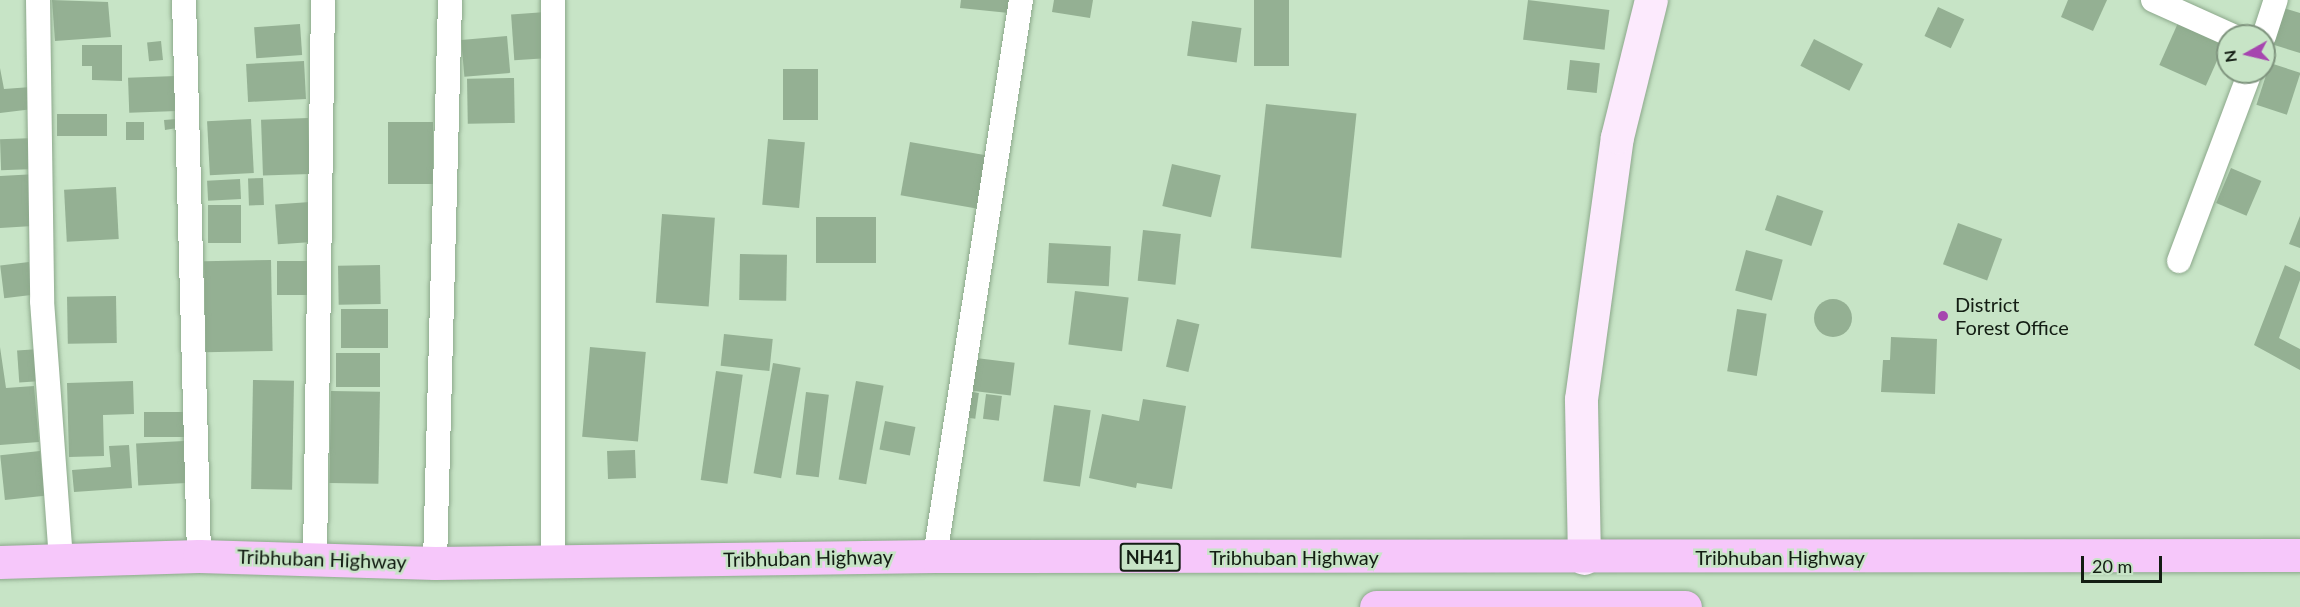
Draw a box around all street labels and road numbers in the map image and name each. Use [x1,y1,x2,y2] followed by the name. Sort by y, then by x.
[1118,542,1182,572] road number: NH41
[237,544,407,574] street label: Tribhuban Highway
[723,545,893,571] street label: Tribhuban Highway
[1209,545,1379,569] street label: Tribhuban Highway
[1695,545,1865,569] street label: Tribhuban Highway

